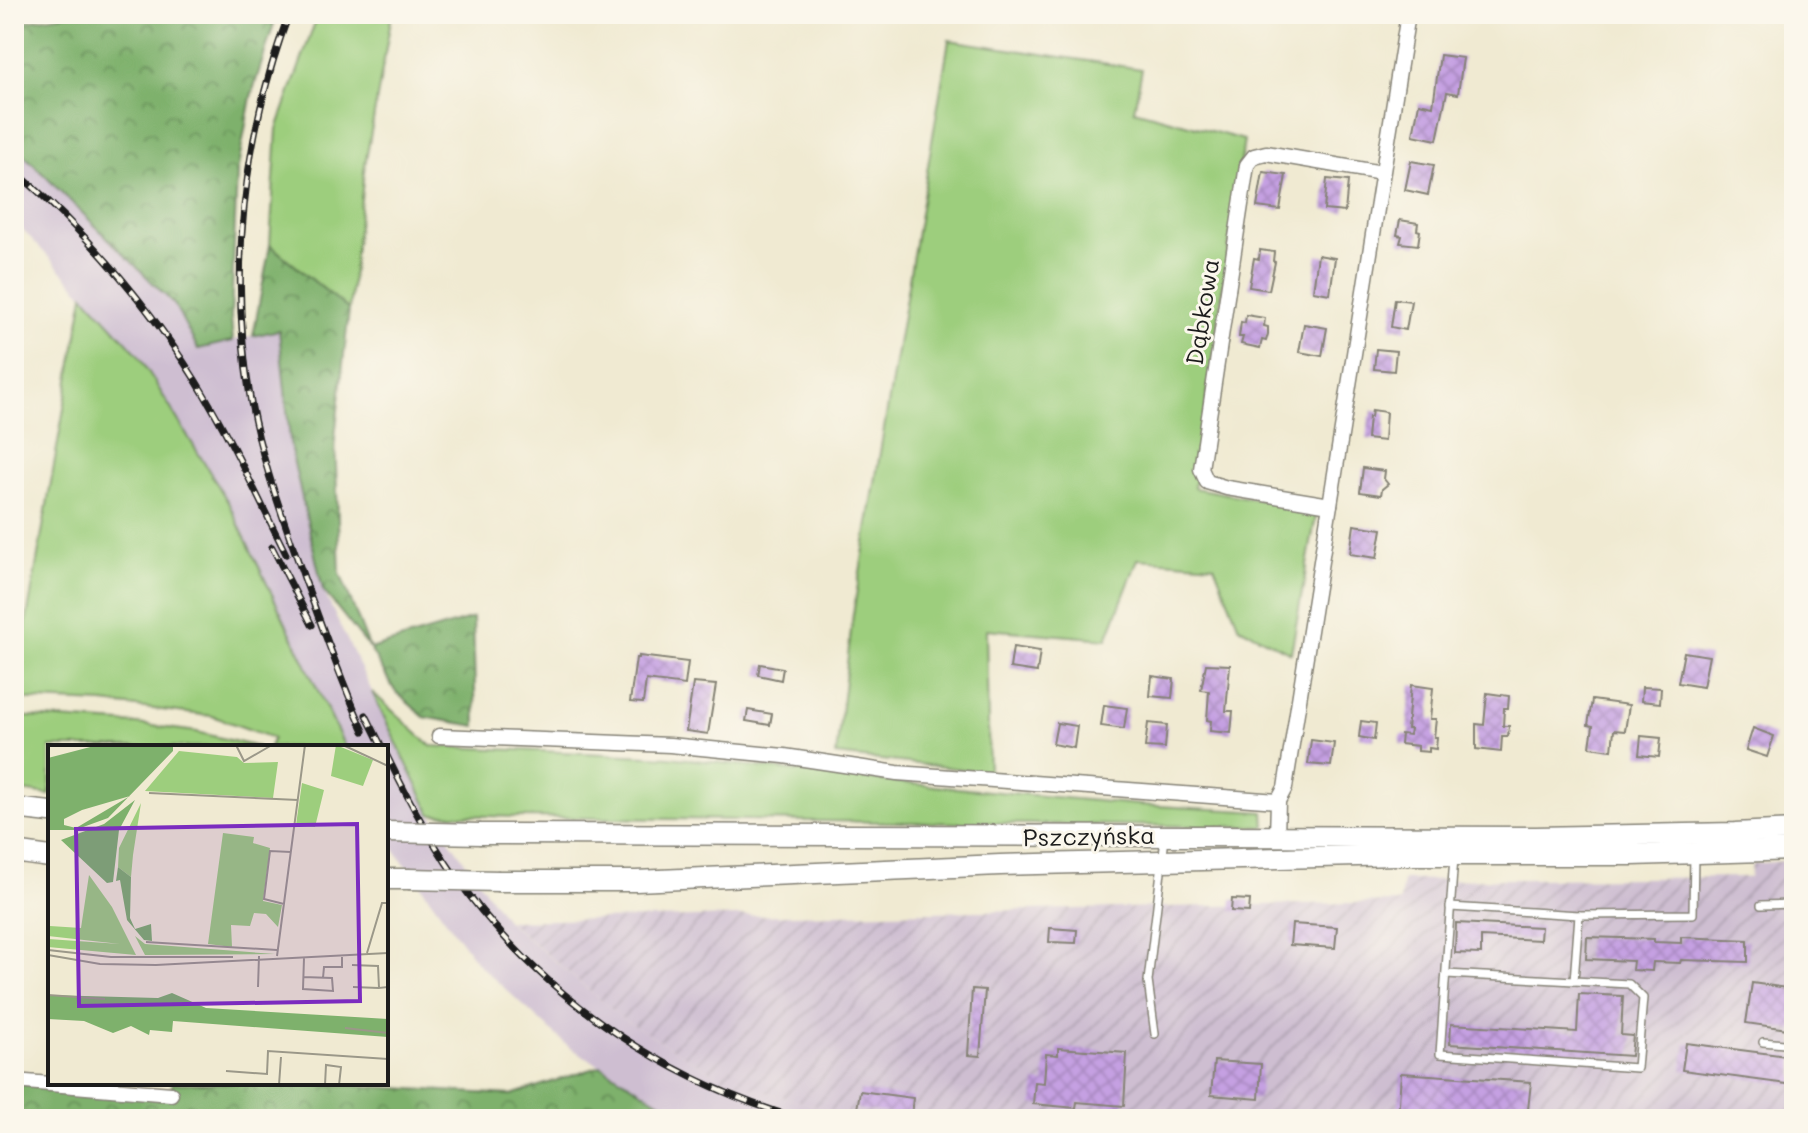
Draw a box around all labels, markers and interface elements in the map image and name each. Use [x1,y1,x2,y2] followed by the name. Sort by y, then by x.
[1178,256,1225,367] street label: Dąbkowa
[48,745,388,1085] inset map
[1023,819,1155,852] street label: Pszczyńska

